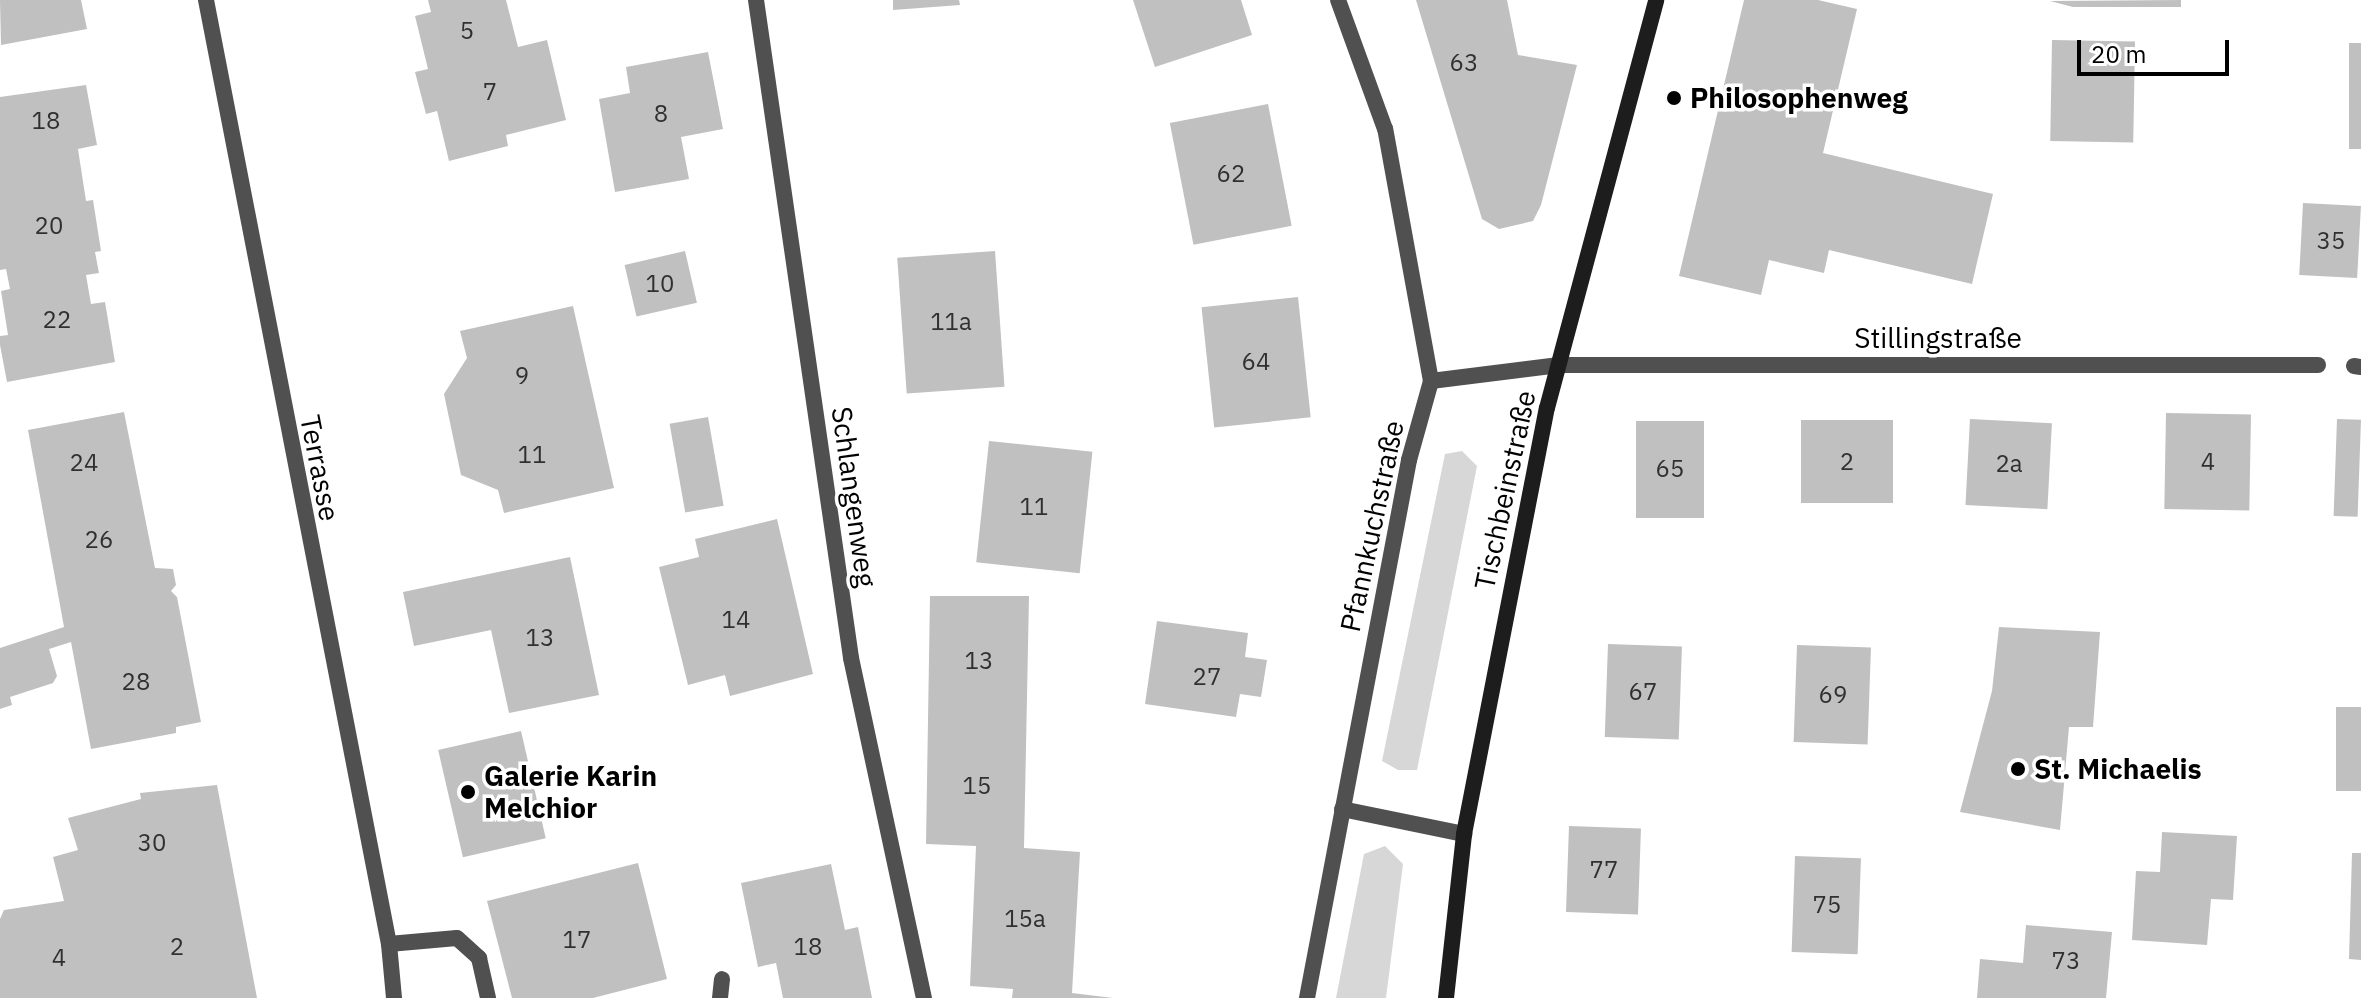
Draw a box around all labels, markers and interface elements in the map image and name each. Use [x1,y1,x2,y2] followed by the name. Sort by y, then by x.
[460,17,474,45] house number: 5
[2081,24,2233,74] scale bar
[2091,38,2146,70] text: 20 m
[1450,49,1478,77] house number: 63
[483,78,497,106] house number: 7
[1690,81,1908,115] place label: Philosophenweg
[1665,89,1683,107] marker: Philosophenweg
[654,100,668,128] house number: 8
[32,107,60,135] house number: 18
[1217,160,1245,188] house number: 62
[35,212,63,240] house number: 20
[2317,227,2345,255] house number: 35
[646,270,674,298] house number: 10
[43,306,71,334] house number: 22
[930,308,972,336] house number: 11a
[1854,321,2022,355] street label: Stillingstraße
[1242,348,1270,376] house number: 64
[515,362,529,390] house number: 9
[1467,387,1543,593] street label: Tischbeinstraße
[825,405,883,589] street label: Schlangenweg
[293,412,347,524] street label: Terrasse
[1333,417,1411,635] street label: Pfannkuchstraße
[518,441,546,469] house number: 11
[1840,448,1854,476] house number: 2
[2201,448,2215,476] house number: 4
[70,449,98,477] house number: 24
[1995,450,2023,478] house number: 2a
[1656,455,1684,483] house number: 65
[1020,493,1048,521] house number: 11
[85,526,113,554] house number: 26
[722,606,750,634] house number: 14
[526,624,554,652] house number: 13
[965,647,993,675] house number: 13
[1193,663,1221,691] house number: 27
[122,668,150,696] house number: 28
[1629,678,1657,706] house number: 67
[1819,681,1847,709] house number: 69
[2034,752,2202,786] place label: St. Michaelis
[484,759,657,825] place label: Galerie Karin Melchior
[2009,760,2027,778] marker: St. Michaelis
[963,772,991,800] house number: 15
[459,783,477,801] marker: Galerie Karin Melchior
[138,829,166,857] house number: 30
[1590,856,1618,884] house number: 77
[1813,891,1841,919] house number: 75
[1004,905,1046,933] house number: 15a
[563,926,591,954] house number: 17
[170,933,184,961] house number: 2
[794,933,822,961] house number: 18
[52,944,66,972] house number: 4
[2052,947,2080,975] house number: 73

